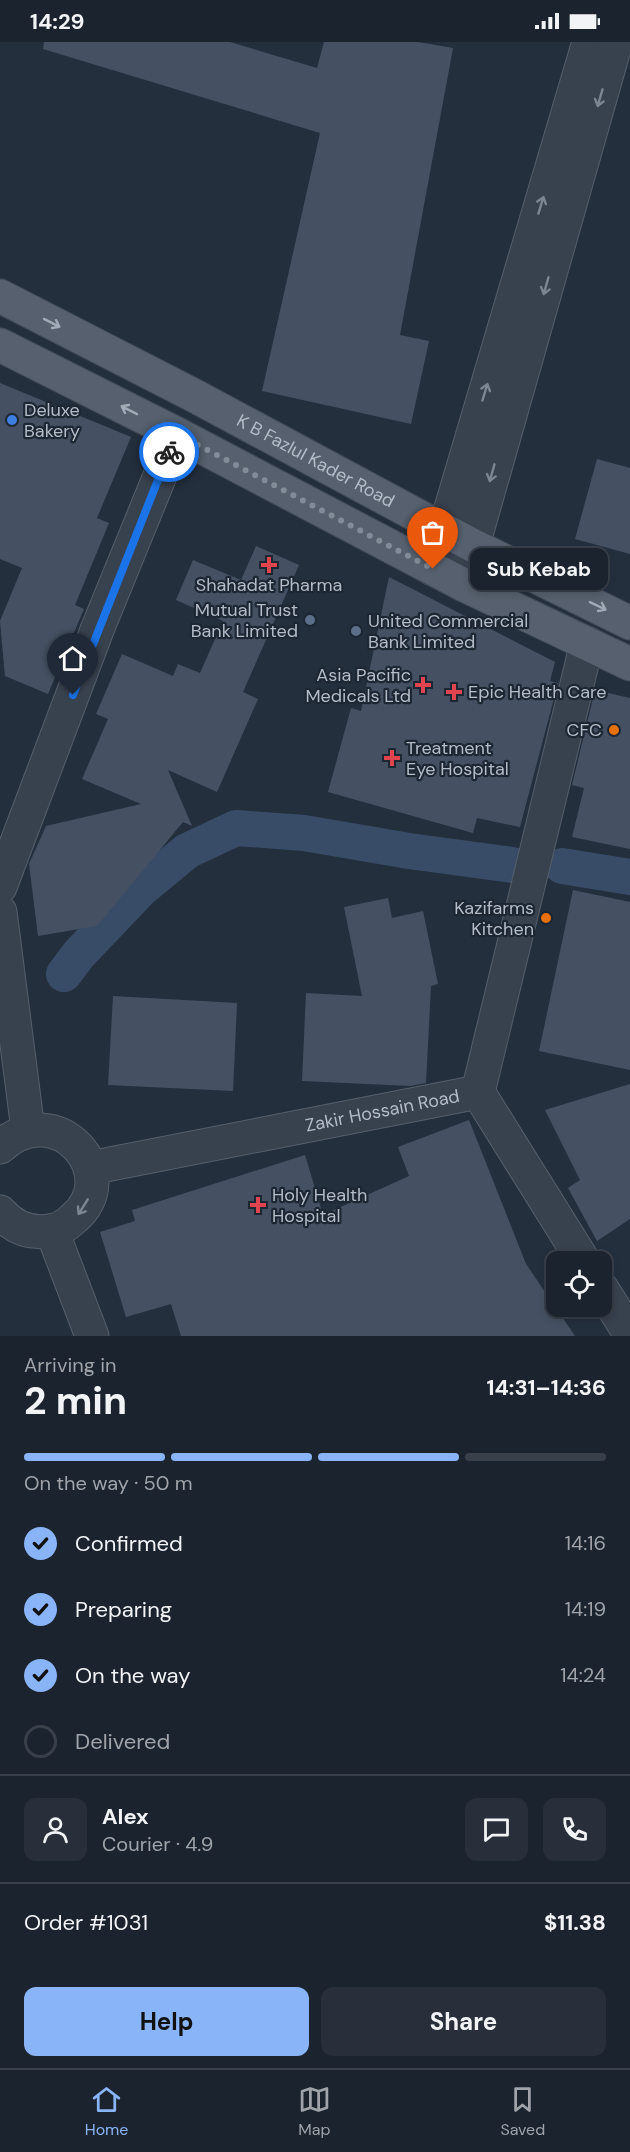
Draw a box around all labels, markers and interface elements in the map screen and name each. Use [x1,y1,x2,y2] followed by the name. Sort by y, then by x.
[30,7,84,36] text: 14:29
[594,88,605,107] one-way arrow
[536,196,547,215] one-way arrow
[540,276,551,295] one-way arrow
[43,317,60,329] one-way arrow
[480,383,491,402] one-way arrow
[24,398,80,443] place label: Deluxe Bakery
[120,403,138,415] one-way arrow
[232,409,399,513] street label: K B Fazlul Kader Road
[5,413,19,427] marker: Deluxe Bakery
[139,422,199,482] courier
[153,436,186,469] icon: bike
[486,463,497,482] one-way arrow
[407,507,458,569] pin
[416,516,449,549] icon: bag
[469,548,607,590] callout: Sub Kebab
[487,556,591,582] text: Sub Kebab
[262,558,276,572] marker: Shahadat Pharma
[196,573,342,597] place label: Shahadat Pharma
[191,598,298,643] place label: Mutual Trust Bank Limited
[588,601,606,613] one-way arrow
[368,609,528,654] place label: United Commercial Bank Limited
[303,613,317,627] marker: Mutual Trust Bank Limited
[349,624,363,638] marker: United Commercial Bank Limited
[47,633,98,695] pin
[56,642,89,675] icon: home
[305,663,411,708] place label: Asia Pacific Medicals Ltd
[416,678,430,692] marker: Asia Pacific Medicals Ltd
[468,680,607,704] place label: Epic Health Care
[445,683,463,701] marker: Epic Health Care
[567,718,602,742] place label: CFC
[607,723,621,737] marker: CFC
[406,736,509,781] place label: Treatment Eye Hospital
[383,749,401,767] marker: Treatment Eye Hospital
[454,896,534,941] place label: Kazifarms Kitchen
[539,911,553,925] marker: Kazifarms Kitchen
[303,1084,462,1138] street label: Zakir Hossain Road
[272,1183,367,1228] place label: Holy Health Hospital
[249,1196,267,1214] marker: Holy Health Hospital
[76,1198,88,1215] one-way arrow
[546,1251,612,1317] map controls
[546,1251,612,1317] button: locate
[24,1352,116,1378] text: Arriving in
[487,1373,606,1402] text: 14:31–14:36
[24,1375,127,1426] text: 2 min
[24,1470,193,1496] text: On the way · 50 m
[24,1527,57,1560] icon: check
[75,1529,183,1558] text: Confirmed
[565,1530,606,1556] text: 14:16
[24,1593,57,1626] icon: check
[75,1595,172,1624] text: Preparing
[565,1596,606,1622] text: 14:19
[24,1659,57,1692] icon: check
[75,1661,190,1690] text: On the way
[560,1662,606,1688] text: 14:24
[75,1727,170,1756] text: Delivered
[24,1798,87,1861] button: person
[465,1798,528,1861] button: chat
[543,1798,606,1861] button: phone
[102,1802,149,1831] text: Alex
[102,1831,213,1857] text: Courier · 4.9
[24,1908,148,1937] text: Order #1031
[544,1908,606,1937] text: $11.38
[24,1987,309,2056] button: Help
[321,1987,606,2056] button: Share
[85,2083,128,2140] tab: Home
[298,2083,331,2140] tab: Map
[500,2083,545,2140] tab: Saved

